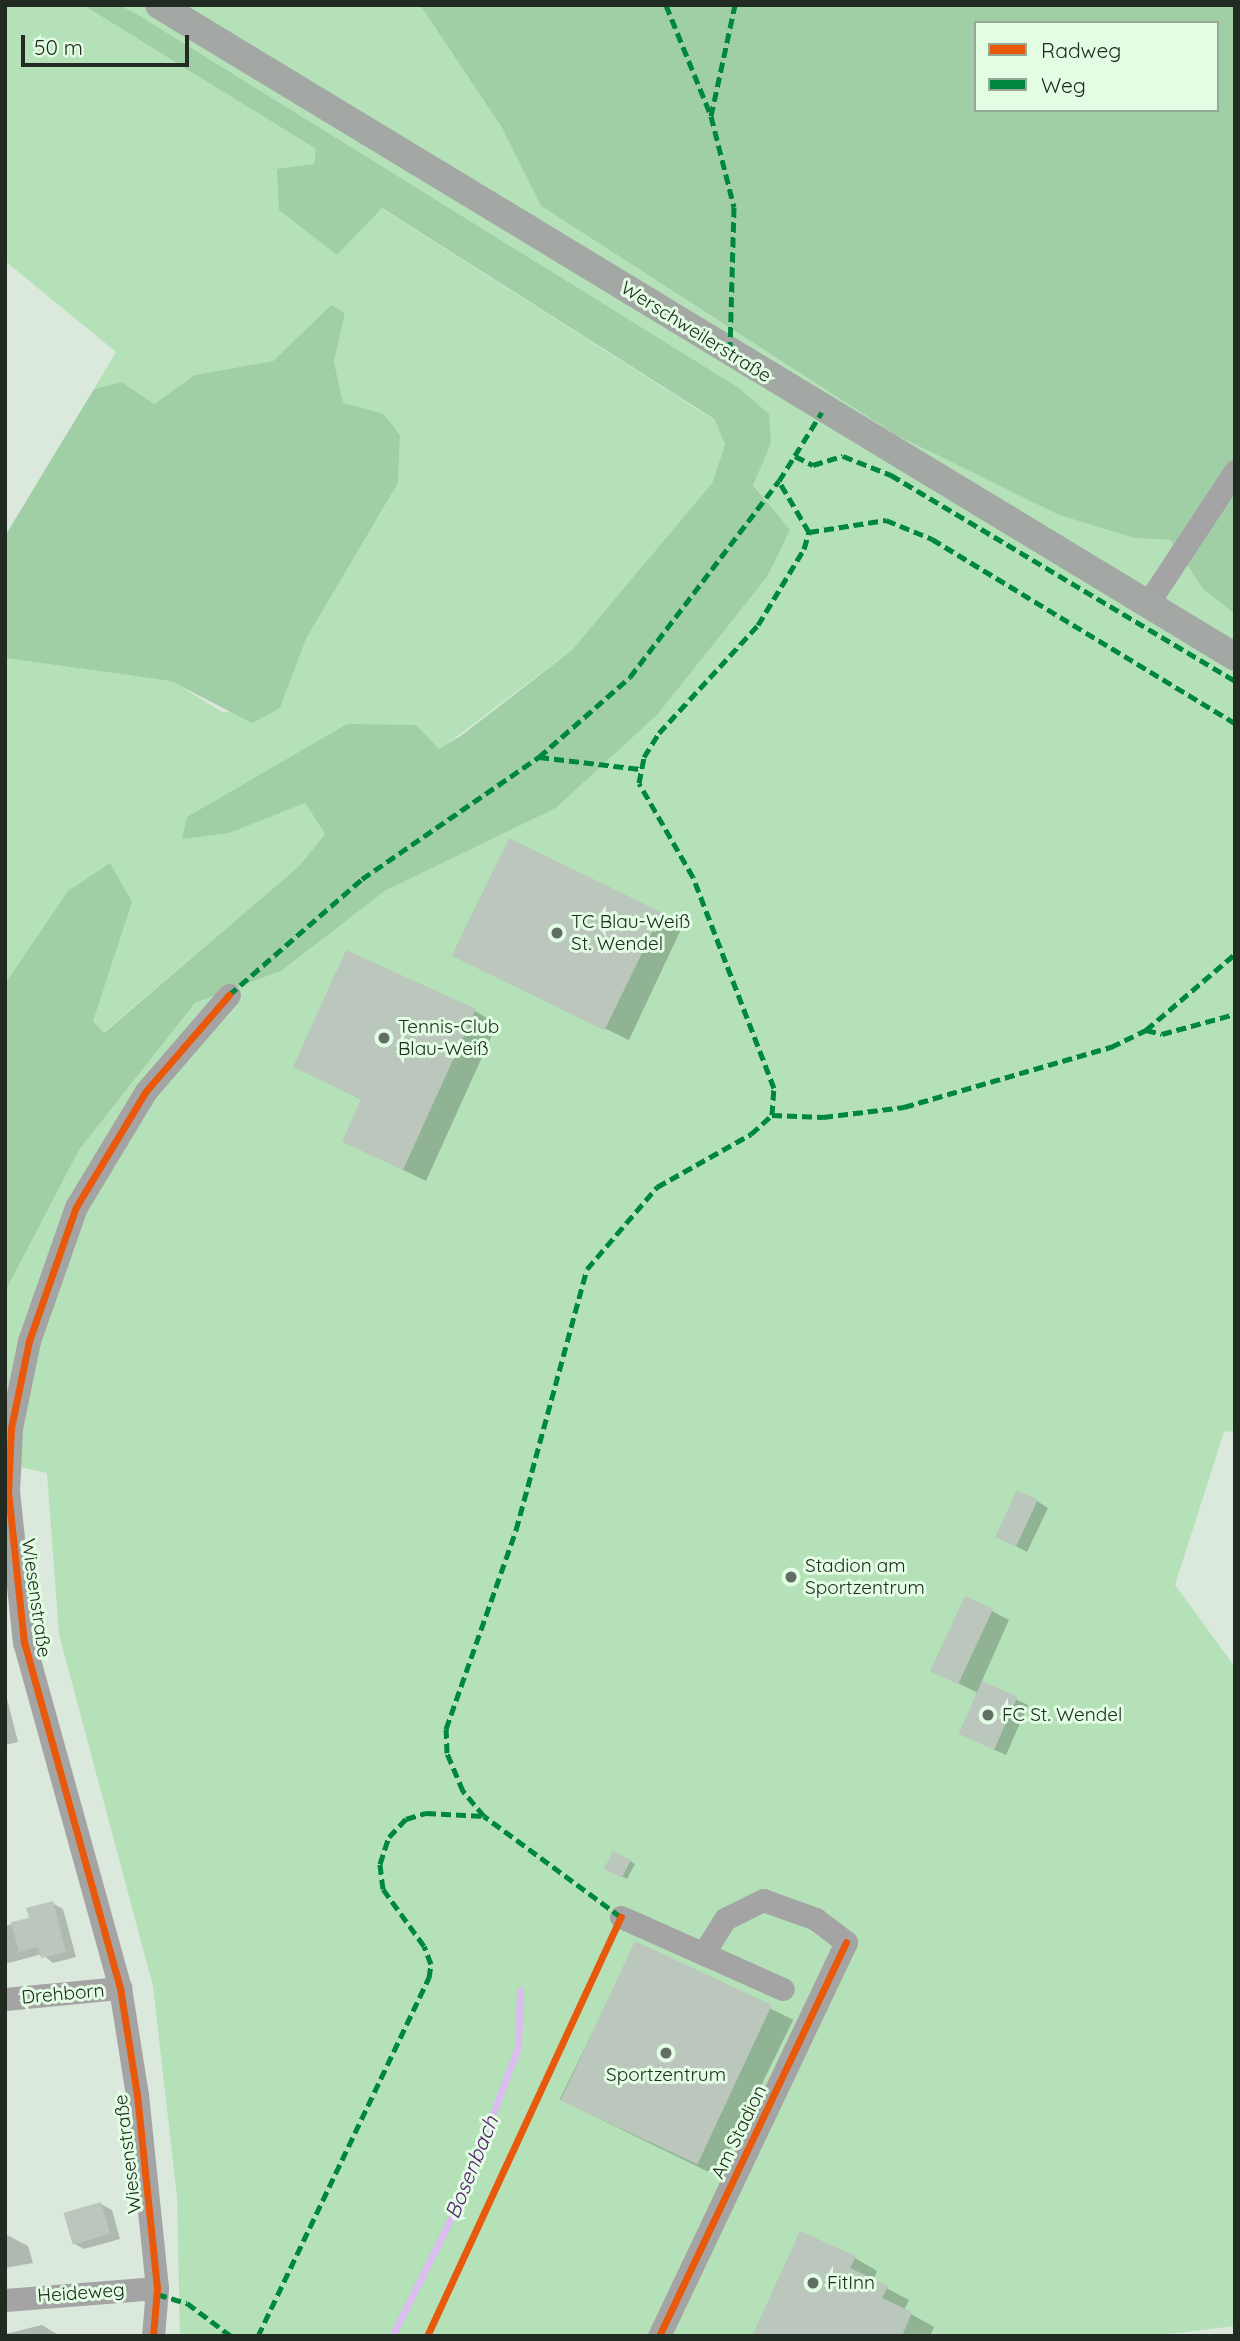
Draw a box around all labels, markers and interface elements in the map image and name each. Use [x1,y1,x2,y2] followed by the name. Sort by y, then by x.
[24,21,192,65] scale bar
[974,21,1219,112] legend
[34,34,83,60] text: 50 m
[1041,37,1121,63] text: Radweg
[1041,72,1086,98] text: Weg
[617,276,775,388] street label: Werschweilerstraße
[571,911,690,955] place label: TC Blau-Weiß St. Wendel
[549,925,565,941] marker: TC Blau-Weiß St. Wendel
[398,1016,499,1060] place label: Tennis-Club Blau-Weiß
[376,1030,392,1046] marker: Tennis-Club Blau-Weiß
[16,1537,56,1659] street label: Wiesenstraße
[805,1555,925,1599] place label: Stadion am Sportzentrum
[783,1569,799,1585] marker: Stadion am Sportzentrum
[1002,1704,1122,1726] place label: FC St. Wendel
[980,1707,996,1723] marker: FC St. Wendel
[20,1979,106,2009] street label: Drehborn
[658,2045,674,2061] marker: Sportzentrum
[606,2064,726,2086] place label: Sportzentrum
[707,2081,771,2183] street label: Am Stadion
[109,2093,147,2215] street label: Wiesenstraße
[439,2112,503,2222] water label: Bosenbach
[827,2272,875,2294] place label: FitInn
[805,2275,821,2291] marker: FitInn
[37,2279,125,2307] street label: Heideweg

